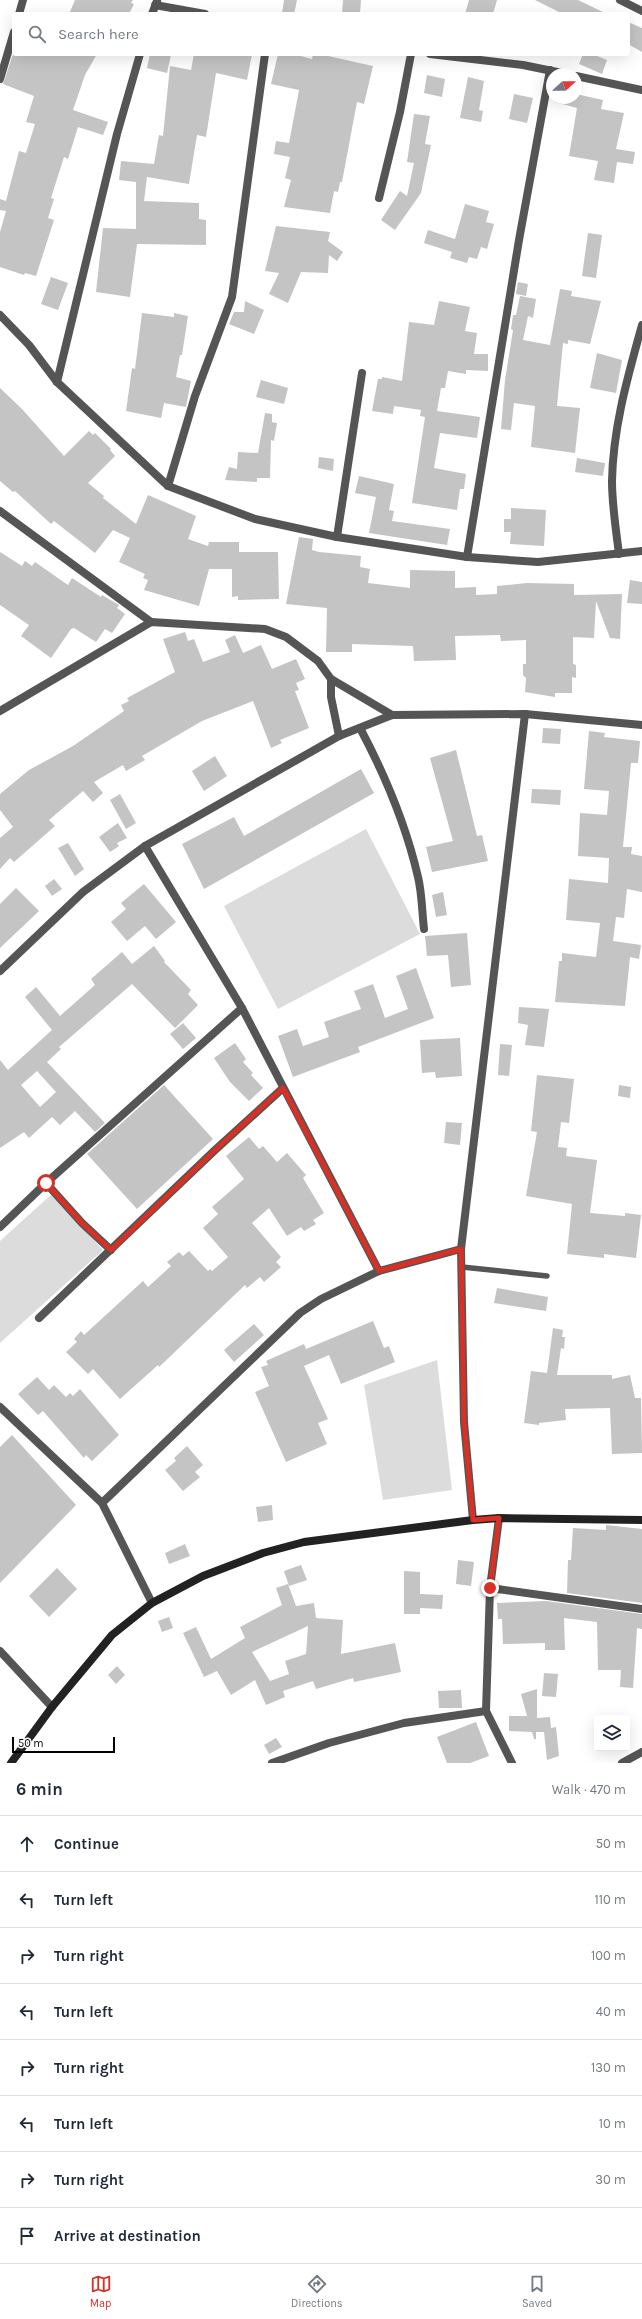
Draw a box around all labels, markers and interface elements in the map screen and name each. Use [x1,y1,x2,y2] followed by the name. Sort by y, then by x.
[12,12,630,56] search box
[26,23,48,45] icon: search
[58,25,139,43] text: Search here
[546,68,582,104] north arrow
[37,1174,55,1192] route start
[481,1579,499,1597] route end
[594,1715,630,1751] map controls
[594,1715,630,1751] button: layers
[12,1735,115,1754] scale bar
[18,1737,44,1750] text: 50 m
[16,1779,63,1799] text: 6 min
[552,1782,626,1797] text: Walk · 470 m
[16,1833,38,1855] icon: ahead
[54,1835,119,1853] text: Continue
[596,1836,626,1851] text: 50 m
[16,1889,38,1911] icon: left
[54,1891,113,1909] text: Turn left
[594,1892,626,1907] text: 110 m
[16,1945,38,1967] icon: right
[54,1947,124,1965] text: Turn right
[591,1948,626,1963] text: 100 m
[16,2001,38,2023] icon: left
[54,2003,113,2021] text: Turn left
[596,2004,626,2019] text: 40 m
[16,2057,38,2079] icon: right
[54,2059,124,2077] text: Turn right
[591,2060,626,2075] text: 130 m
[16,2113,38,2135] icon: left
[54,2115,113,2133] text: Turn left
[599,2116,626,2131] text: 10 m
[16,2169,38,2191] icon: right
[54,2171,124,2189] text: Turn right
[595,2172,626,2187] text: 30 m
[16,2225,38,2247] icon: arrive
[54,2227,201,2245] text: Arrive at destination
[90,2273,112,2310] tab: Map
[291,2273,343,2310] tab: Directions
[522,2273,552,2310] tab: Saved

